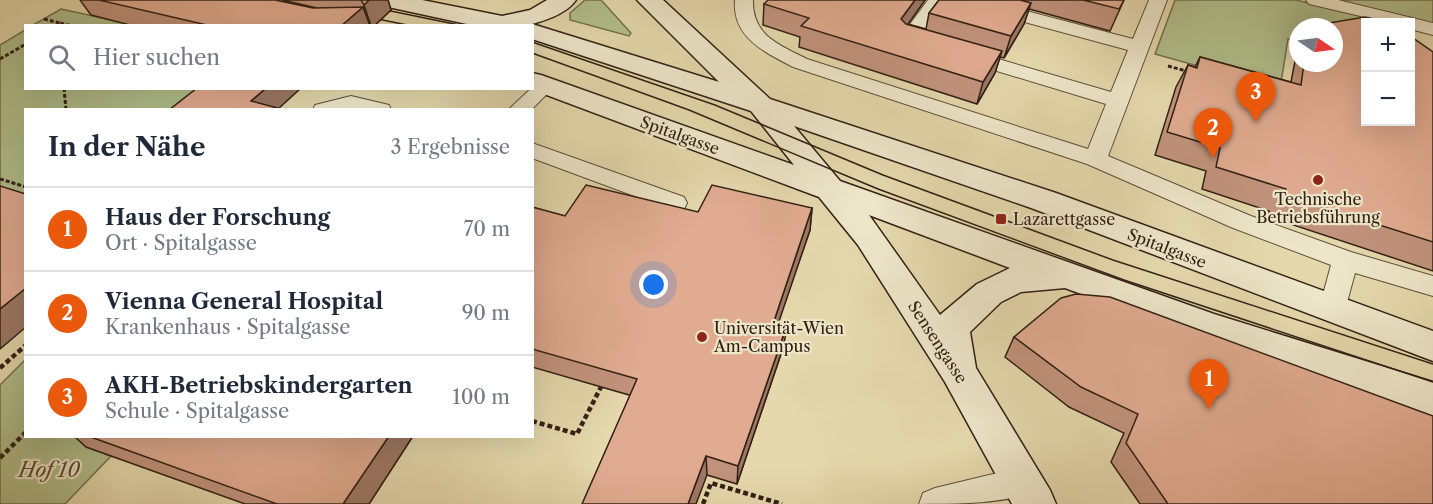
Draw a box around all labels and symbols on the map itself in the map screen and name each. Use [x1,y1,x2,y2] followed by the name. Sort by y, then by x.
[1289,18,1343,72] north arrow
[1236,72,1276,122] pin: 3
[1194,108,1232,158] pin: 2
[638,111,722,159] street label: Spitalgasse
[1311,173,1325,187] marker: Technische Betriebsführung
[1256,189,1380,227] place label: Technische Betriebsführung
[1013,209,1115,229] place label: Lazarettgasse
[994,212,1008,226] marker: Lazarettgasse
[1125,224,1209,272] street label: Spitalgasse
[639,270,668,299] your location
[904,297,972,387] street label: Sensengasse
[713,318,844,356] place label: Universität-Wien Am-Campus
[695,330,709,344] marker: Universität-Wien Am-Campus
[1190,360,1228,409] pin: 1
[17,458,80,482] park label: Hof 10

